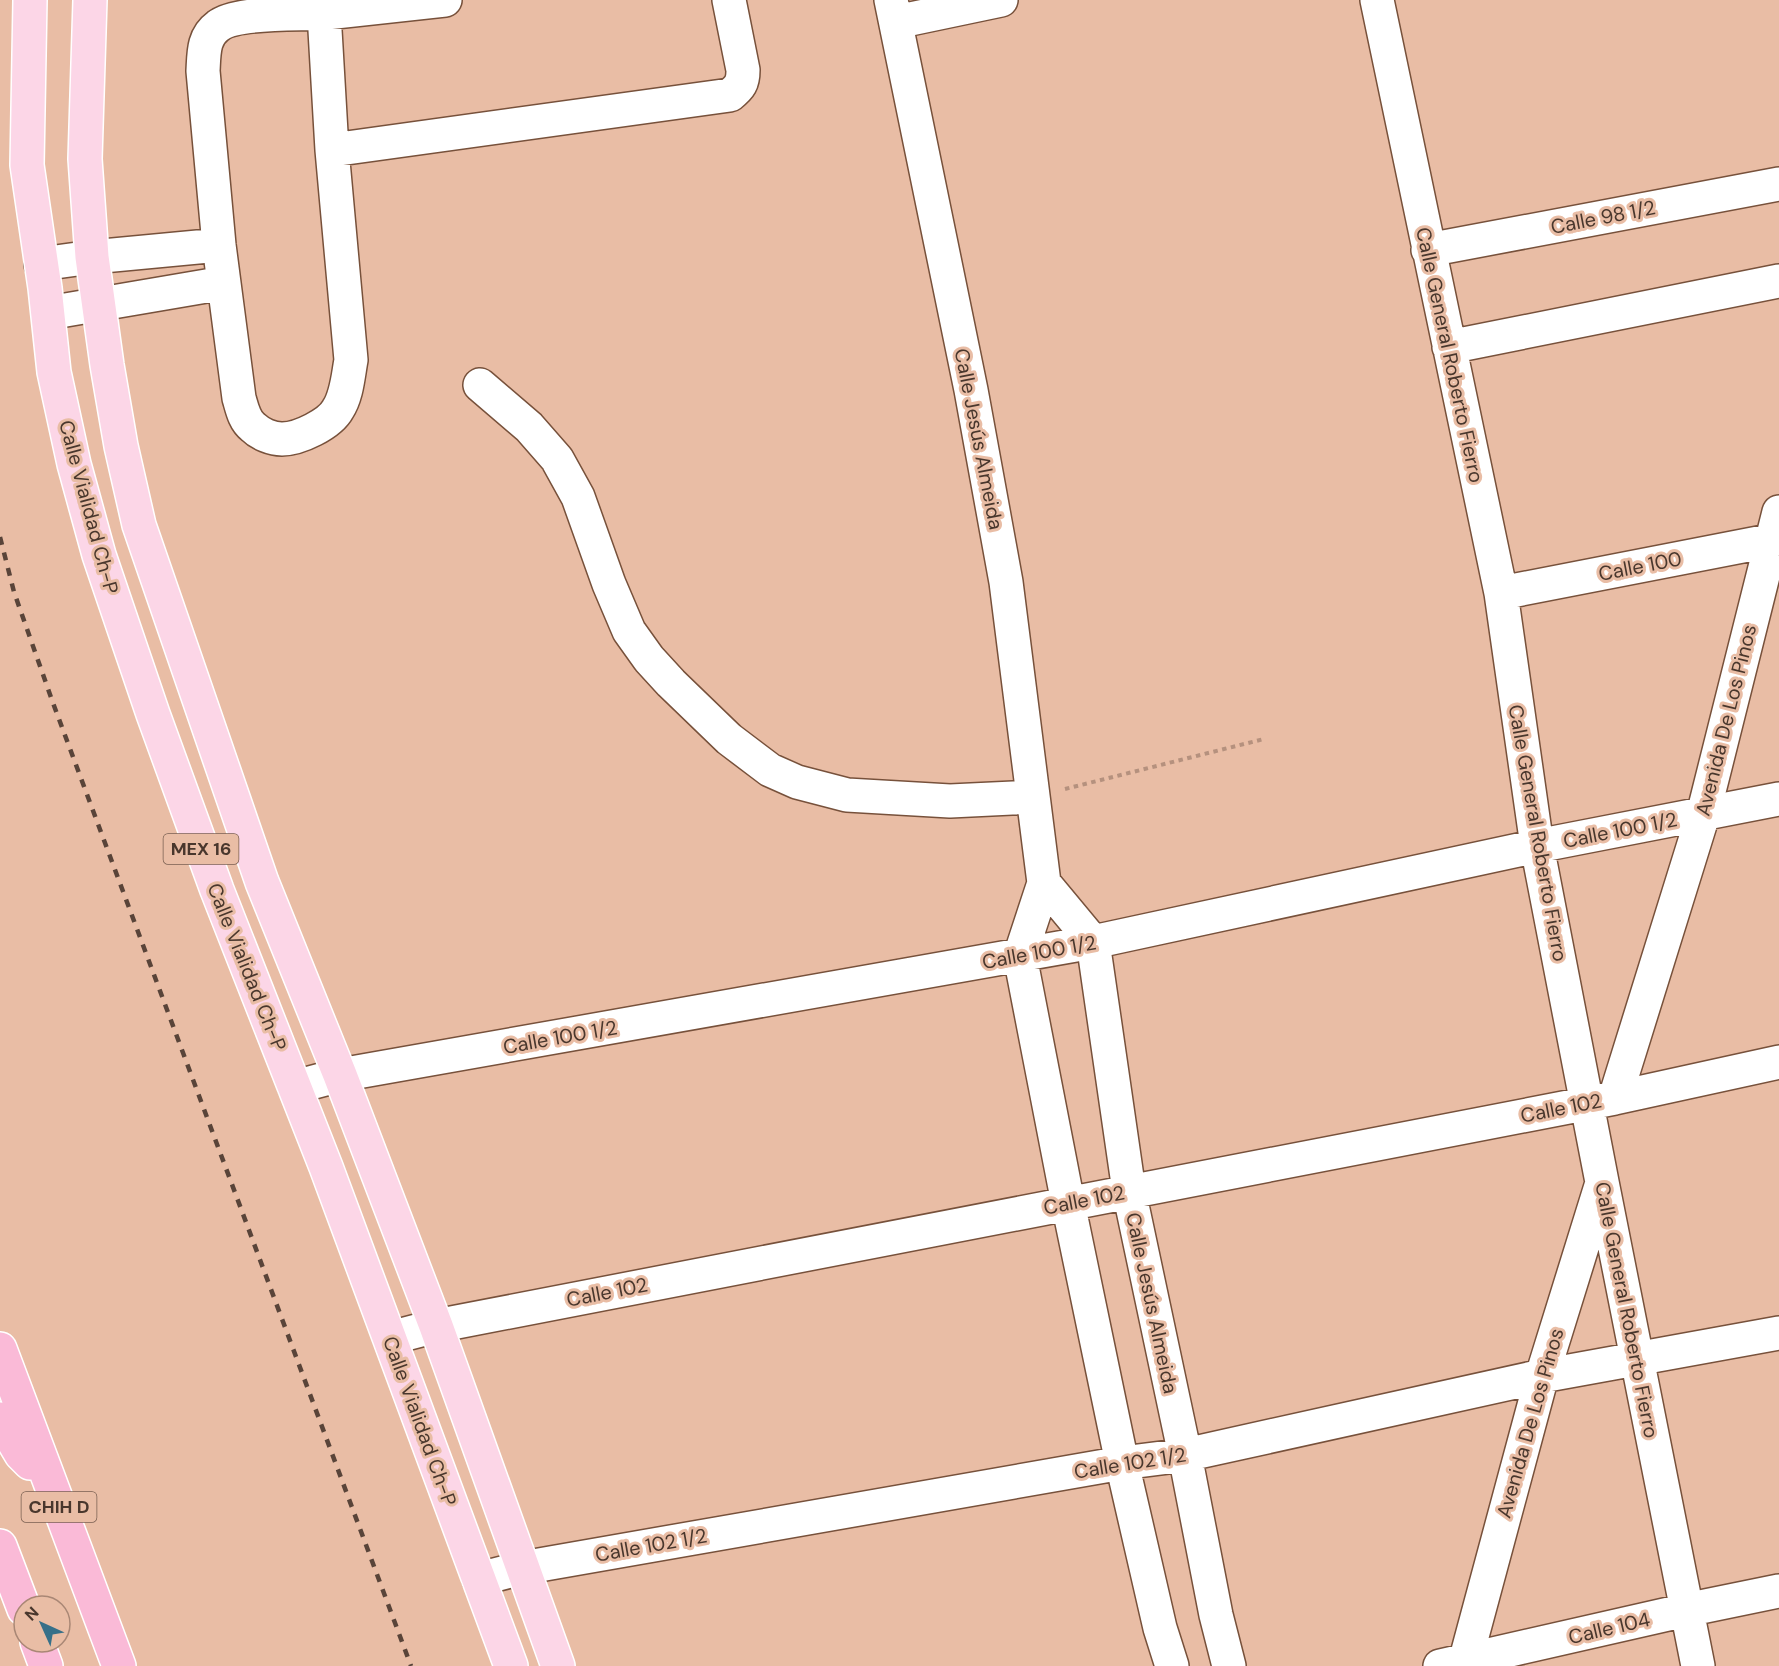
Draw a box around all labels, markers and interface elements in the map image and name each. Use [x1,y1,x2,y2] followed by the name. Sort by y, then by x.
[1548,194,1658,240] street label: Calle 98 1/2
[1410,225,1490,485] street label: Calle General Roberto Fierro
[949,346,1009,532] street label: Calle Jesús Almeida
[53,417,125,597] street label: Calle Vialidad Ch-P
[1596,545,1684,587] street label: Calle 100
[1690,622,1762,818] street label: Avenida De Los Pinos
[1503,702,1573,964] street label: Calle General Roberto Fierro
[1561,806,1679,854] street label: Calle 100 1/2
[164,834,238,864] road number: MEX 16
[201,879,293,1055] street label: Calle Vialidad Ch-P
[980,929,1098,975] street label: Calle 100 1/2
[501,1014,619,1060] street label: Calle 100 1/2
[1518,1087,1604,1129] street label: Calle 102
[1041,1179,1127,1221] street label: Calle 102
[1589,1180,1665,1440] street label: Calle General Roberto Fierro
[1120,1210,1184,1396] street label: Calle Jesús Almeida
[564,1271,650,1313] street label: Calle 102
[1490,1325,1570,1521] street label: Avenida De Los Pinos
[377,1333,463,1509] street label: Calle Vialidad Ch-P
[1072,1441,1188,1485] street label: Calle 102 1/2
[22,1492,97,1522] road number: CHIH D
[593,1522,709,1568] street label: Calle 102 1/2
[12,1594,72,1654] north arrow
[20,1602,43,1625] text: N
[1566,1606,1652,1650] street label: Calle 104

